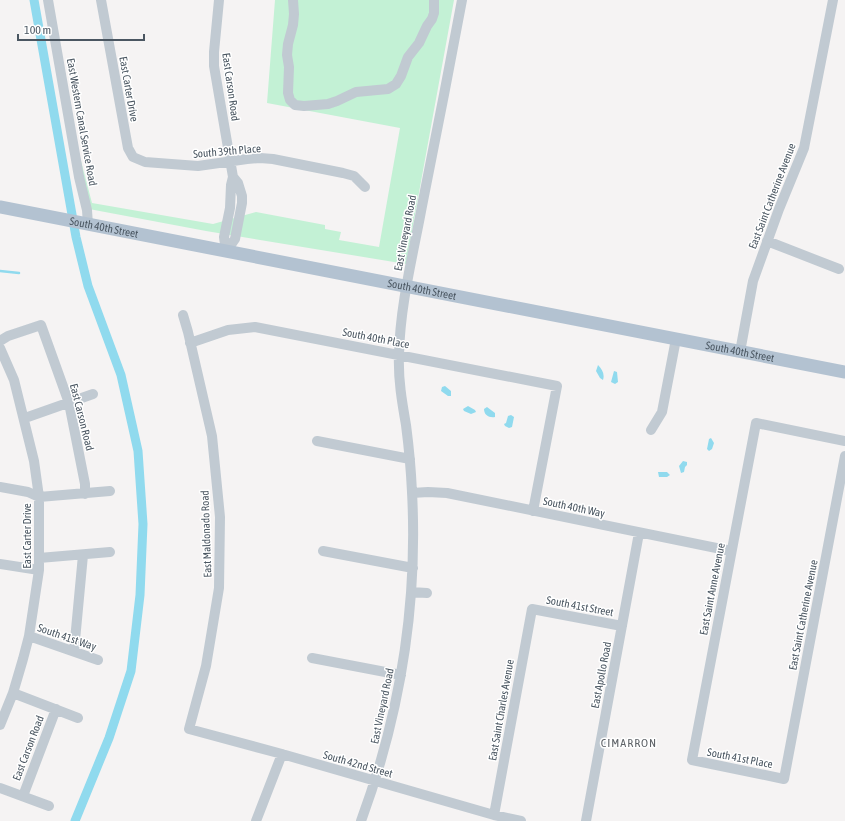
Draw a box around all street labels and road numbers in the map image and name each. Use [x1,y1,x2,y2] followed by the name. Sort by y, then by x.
[220,52,242,122] street label: East Carson Road
[117,56,141,122] street label: East Carter Drive
[65,57,99,187] street label: East Western Canal Service Road
[746,141,798,251] street label: East Saint Catherine Avenue
[193,142,261,160] street label: South 39th Place
[392,194,418,272] street label: East Vineyard Road
[69,215,139,240] street label: South 40th Street
[387,277,457,302] street label: South 40th Street
[342,326,410,350] street label: South 40th Place
[705,339,775,364] street label: South 40th Street
[68,382,96,452] street label: East Carson Road
[198,490,214,578] street label: East Maldonado Road
[542,495,606,519] street label: South 40th Way
[21,503,33,569] street label: East Carter Drive
[697,542,727,636] street label: East Saint Anne Avenue
[786,559,820,671] street label: East Saint Catherine Avenue
[545,594,615,618] street label: South 41st Street
[36,621,98,653] street label: South 41st Way
[589,641,613,709] street label: East Apollo Road
[486,658,516,762] street label: East Saint Charles Avenue
[368,667,396,745] street label: East Vineyard Road
[10,714,46,782] street label: East Carson Road
[706,746,774,770] street label: South 41st Place
[322,748,394,780] street label: South 42nd Street

